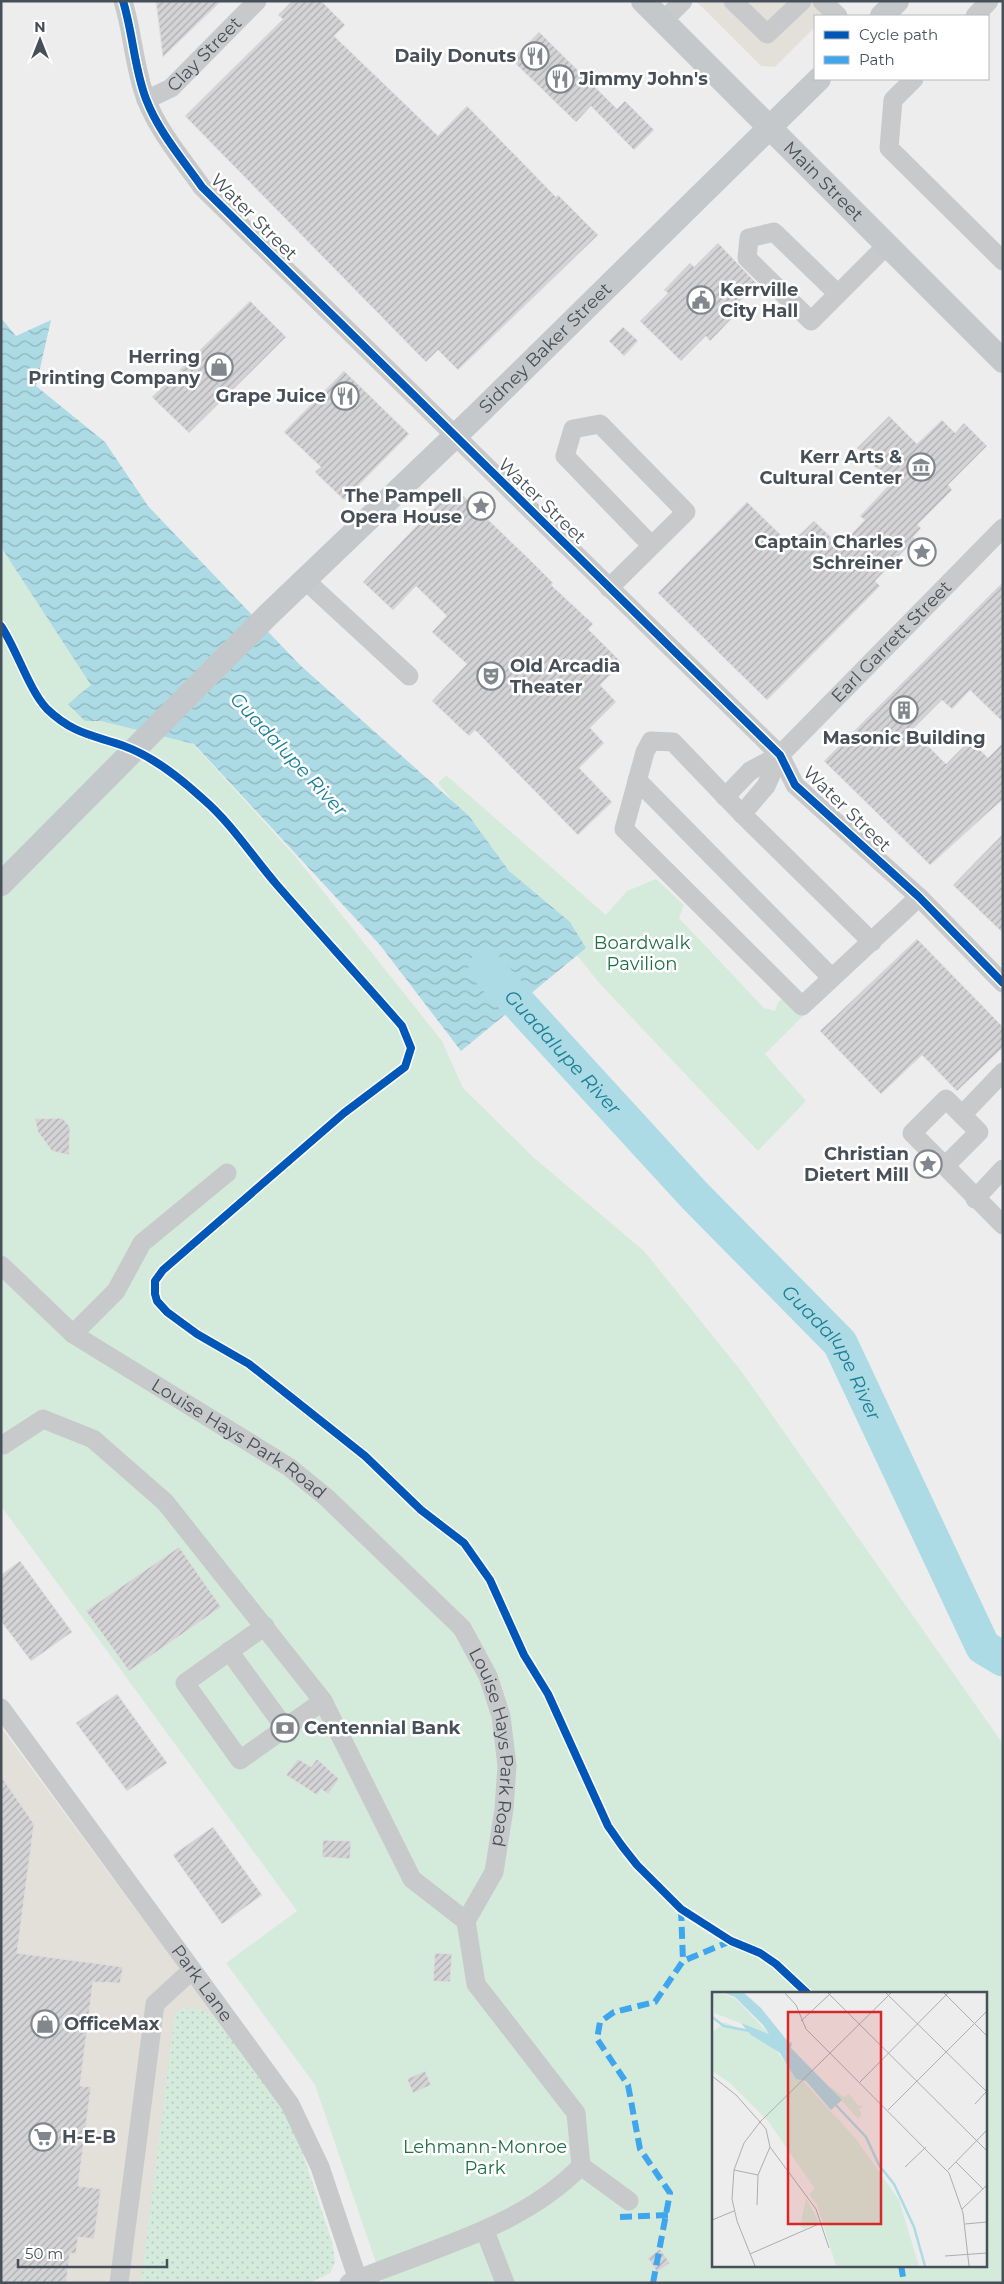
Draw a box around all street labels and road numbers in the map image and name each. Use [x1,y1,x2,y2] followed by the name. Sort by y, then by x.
[162,12,246,97] street label: Clay Street
[779,137,868,226] street label: Main Street
[206,169,302,265] street label: Water Street
[474,278,616,418] street label: Sidney Baker Street
[493,454,591,548] street label: Water Street
[827,576,956,707] street label: Earl Garrett Street
[798,762,896,856] street label: Water Street
[147,1374,331,1504] street label: Louise Hays Park Road
[464,1644,518,1848] street label: Louise Hays Park Road
[167,1941,238,2026] street label: Park Lane

